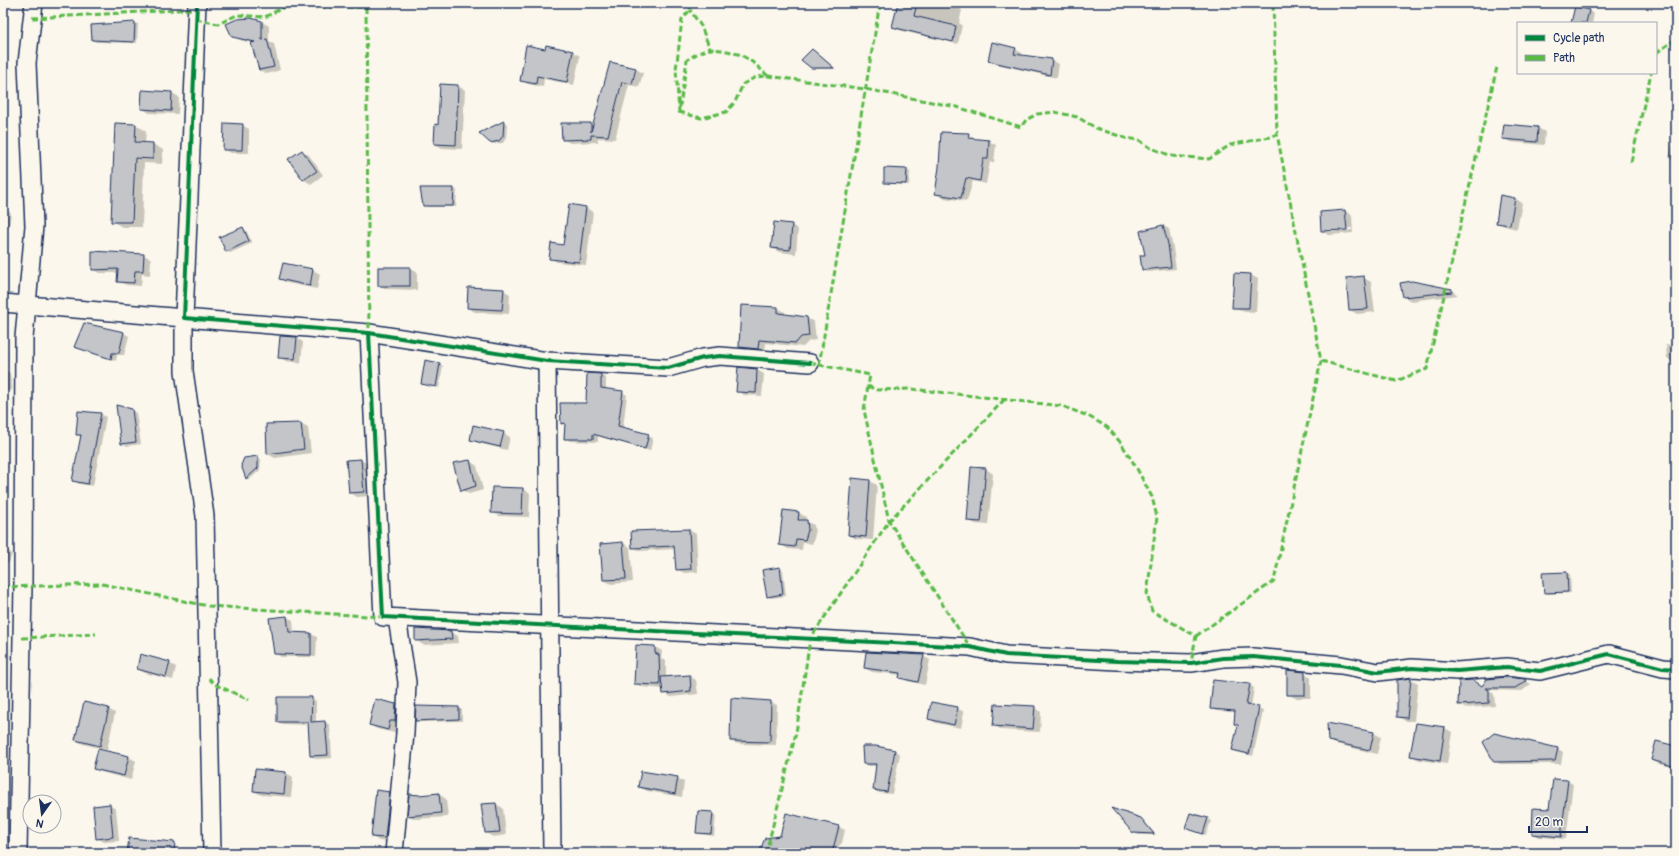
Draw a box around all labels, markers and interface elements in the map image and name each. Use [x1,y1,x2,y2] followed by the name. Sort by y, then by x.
[1517,22,1657,74] legend
[1553,31,1605,46] text: Cycle path
[1553,51,1575,66] text: Path
[22,794,62,834] north arrow
[1529,808,1587,834] scale bar
[1535,815,1564,830] text: 20 m
[34,816,45,830] text: N

